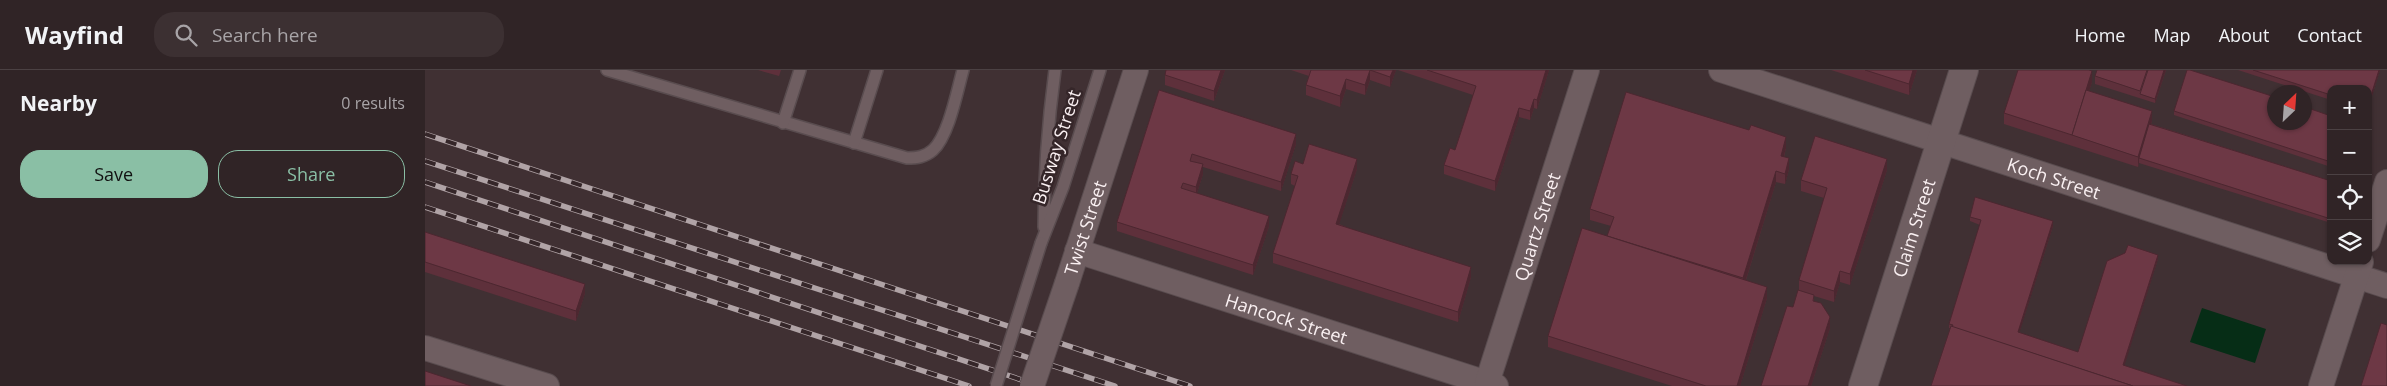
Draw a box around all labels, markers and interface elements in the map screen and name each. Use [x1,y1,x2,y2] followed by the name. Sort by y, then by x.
[154,12,504,57] search box
[25,18,124,51] text: Wayfind
[172,21,200,49] icon: search
[212,22,318,48] text: Search here
[2075,23,2125,47] text: Home
[2153,23,2191,47] text: Map
[2219,23,2269,47] text: About
[2297,23,2362,47] text: Contact
[2267,85,2312,130] north arrow
[2327,85,2372,265] map controls
[2327,85,2372,130] button: +
[1026,87,1086,207] street label: Busway Street
[20,89,97,117] text: Nearby
[341,92,405,114] text: 0 results
[2327,130,2372,175] button: −
[20,150,208,198] button: Save
[218,150,405,198] button: Share
[2004,152,2104,204] street label: Koch Street
[1508,170,1565,284] street label: Quartz Street
[2327,175,2372,220] button: locate
[1887,176,1941,280] street label: Claim Street
[1058,177,1111,278] street label: Twist Street
[2327,220,2372,265] button: layers
[1222,288,1350,349] street label: Hancock Street

